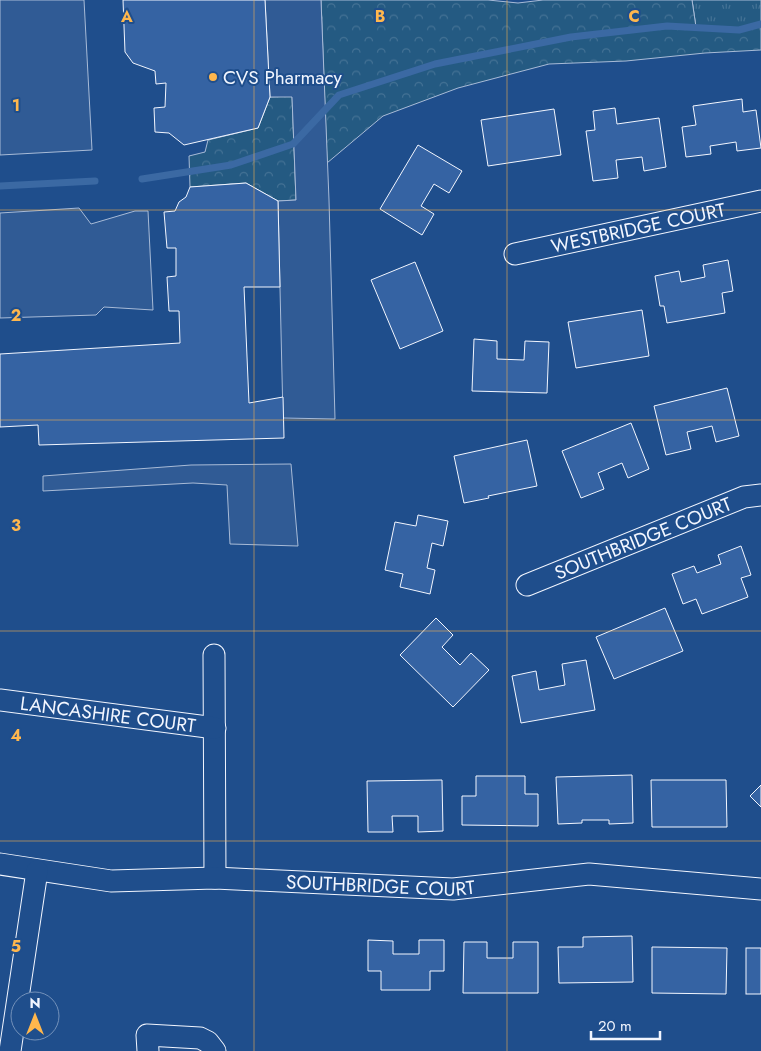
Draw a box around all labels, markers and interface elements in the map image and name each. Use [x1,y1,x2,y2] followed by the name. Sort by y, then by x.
[120,5,133,28] text: A
[375,5,385,28] text: B
[628,5,640,28] text: C
[223,64,342,91] place label: CVS Pharmacy
[207,71,219,83] marker: CVS Pharmacy
[12,94,20,117] text: 1
[549,196,728,260] street label: WESTBRIDGE COURT
[11,304,21,327] text: 2
[550,490,736,586] street label: SOUTHBRIDGE COURT
[11,514,21,537] text: 3
[19,690,197,739] street label: LANCASHIRE COURT
[10,724,22,747] text: 4
[285,868,476,903] street label: SOUTHBRIDGE COURT
[11,935,21,958] text: 5
[10,991,60,1041] north arrow
[29,993,41,1013] text: N
[591,1008,660,1040] scale bar
[598,1015,632,1037] text: 20 m

